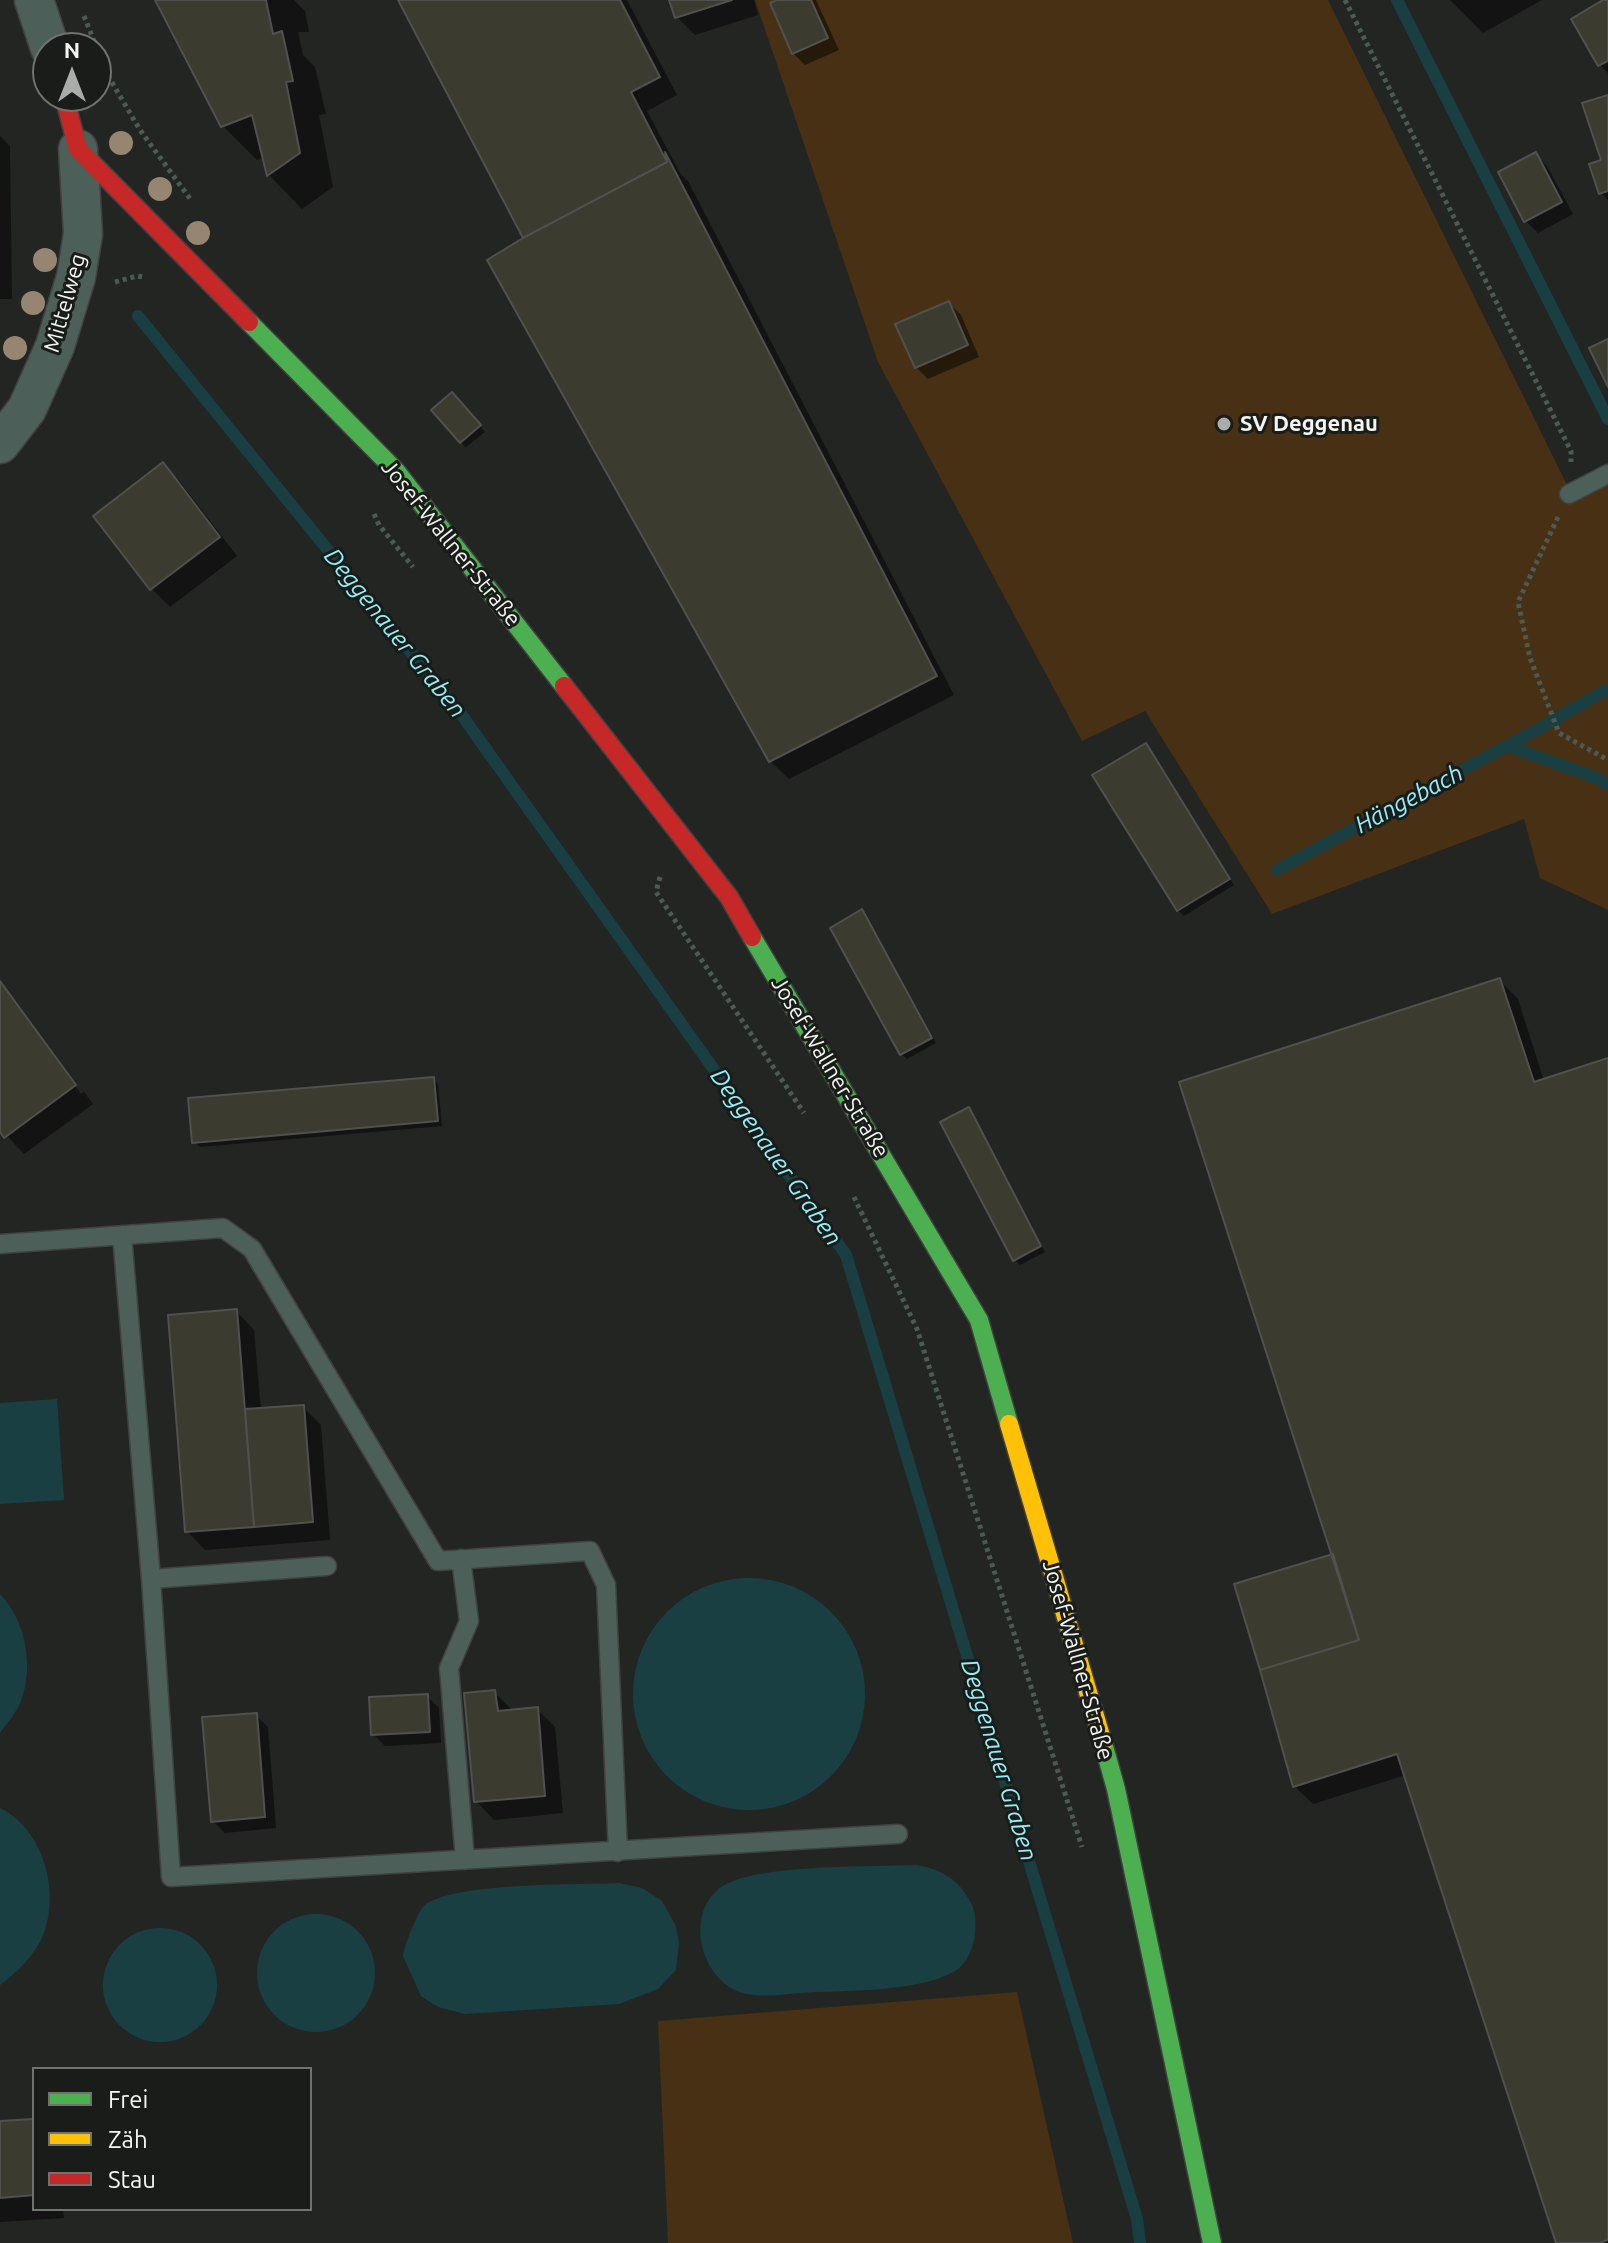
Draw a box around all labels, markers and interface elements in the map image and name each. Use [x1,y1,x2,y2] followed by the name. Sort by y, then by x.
[32,32,112,112] north arrow
[64,37,80,62] text: N
[38,251,92,355] street label: Mittelweg
[1240,411,1378,437] place label: SV Deggenau
[1215,415,1233,433] marker: SV Deggenau
[376,454,526,632] street label: Josef-Wallner-Straße
[318,543,472,723] water label: Deggenauer Graben
[1350,759,1468,839] water label: Hängebach
[765,972,895,1162] street label: Josef-Wallner-Straße
[704,1063,848,1251] water label: Deggenauer Graben
[1037,1557,1119,1763] street label: Josef-Wallner-Straße
[955,1656,1043,1864] water label: Deggenauer Graben
[32,2067,312,2211] legend
[108,2086,148,2113] text: Frei
[108,2126,148,2153] text: Zäh
[108,2166,156,2193] text: Stau

